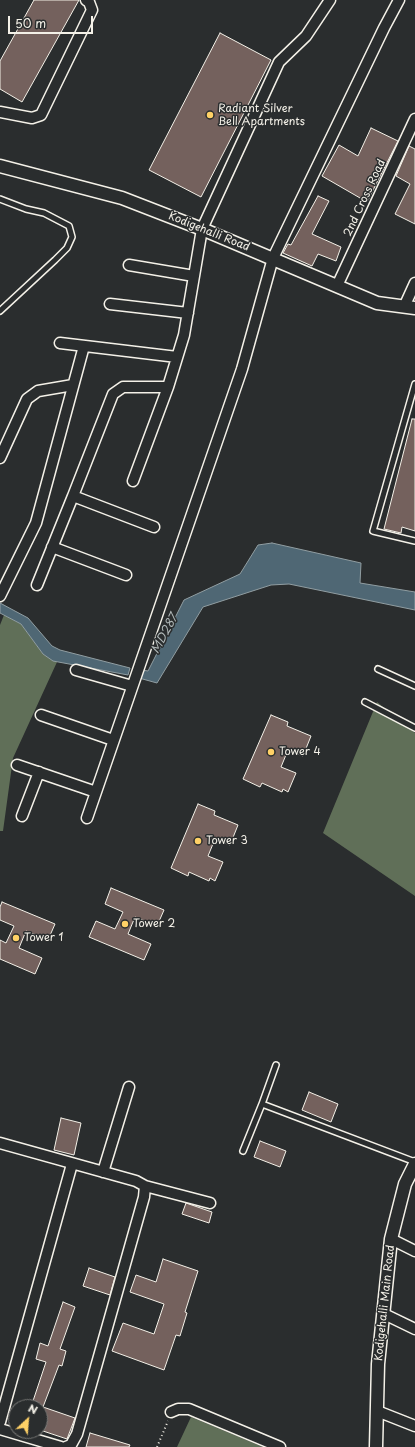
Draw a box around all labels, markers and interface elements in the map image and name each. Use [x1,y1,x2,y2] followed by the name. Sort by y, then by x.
[10,8,95,34] scale bar
[15,14,46,32] text: 50 m
[218,102,305,128] place label: Radiant Silver Bell Apartments
[205,110,215,120] marker: Radiant Silver Bell Apartments
[341,157,389,239] street label: 2nd Cross Road
[166,210,252,254] street label: Kodigehalli Road
[149,612,181,656] water label: MD287
[279,745,321,759] place label: Tower 4
[266,747,276,757] marker: Tower 4
[206,834,248,848] place label: Tower 3
[193,836,203,846] marker: Tower 3
[133,917,175,931] place label: Tower 2
[120,919,130,929] marker: Tower 2
[24,931,63,945] place label: Tower 1
[11,933,21,943] marker: Tower 1
[372,1244,398,1362] street label: Kodigehalli Main Road
[8,1399,48,1439] north arrow
[25,1399,41,1418] text: N

